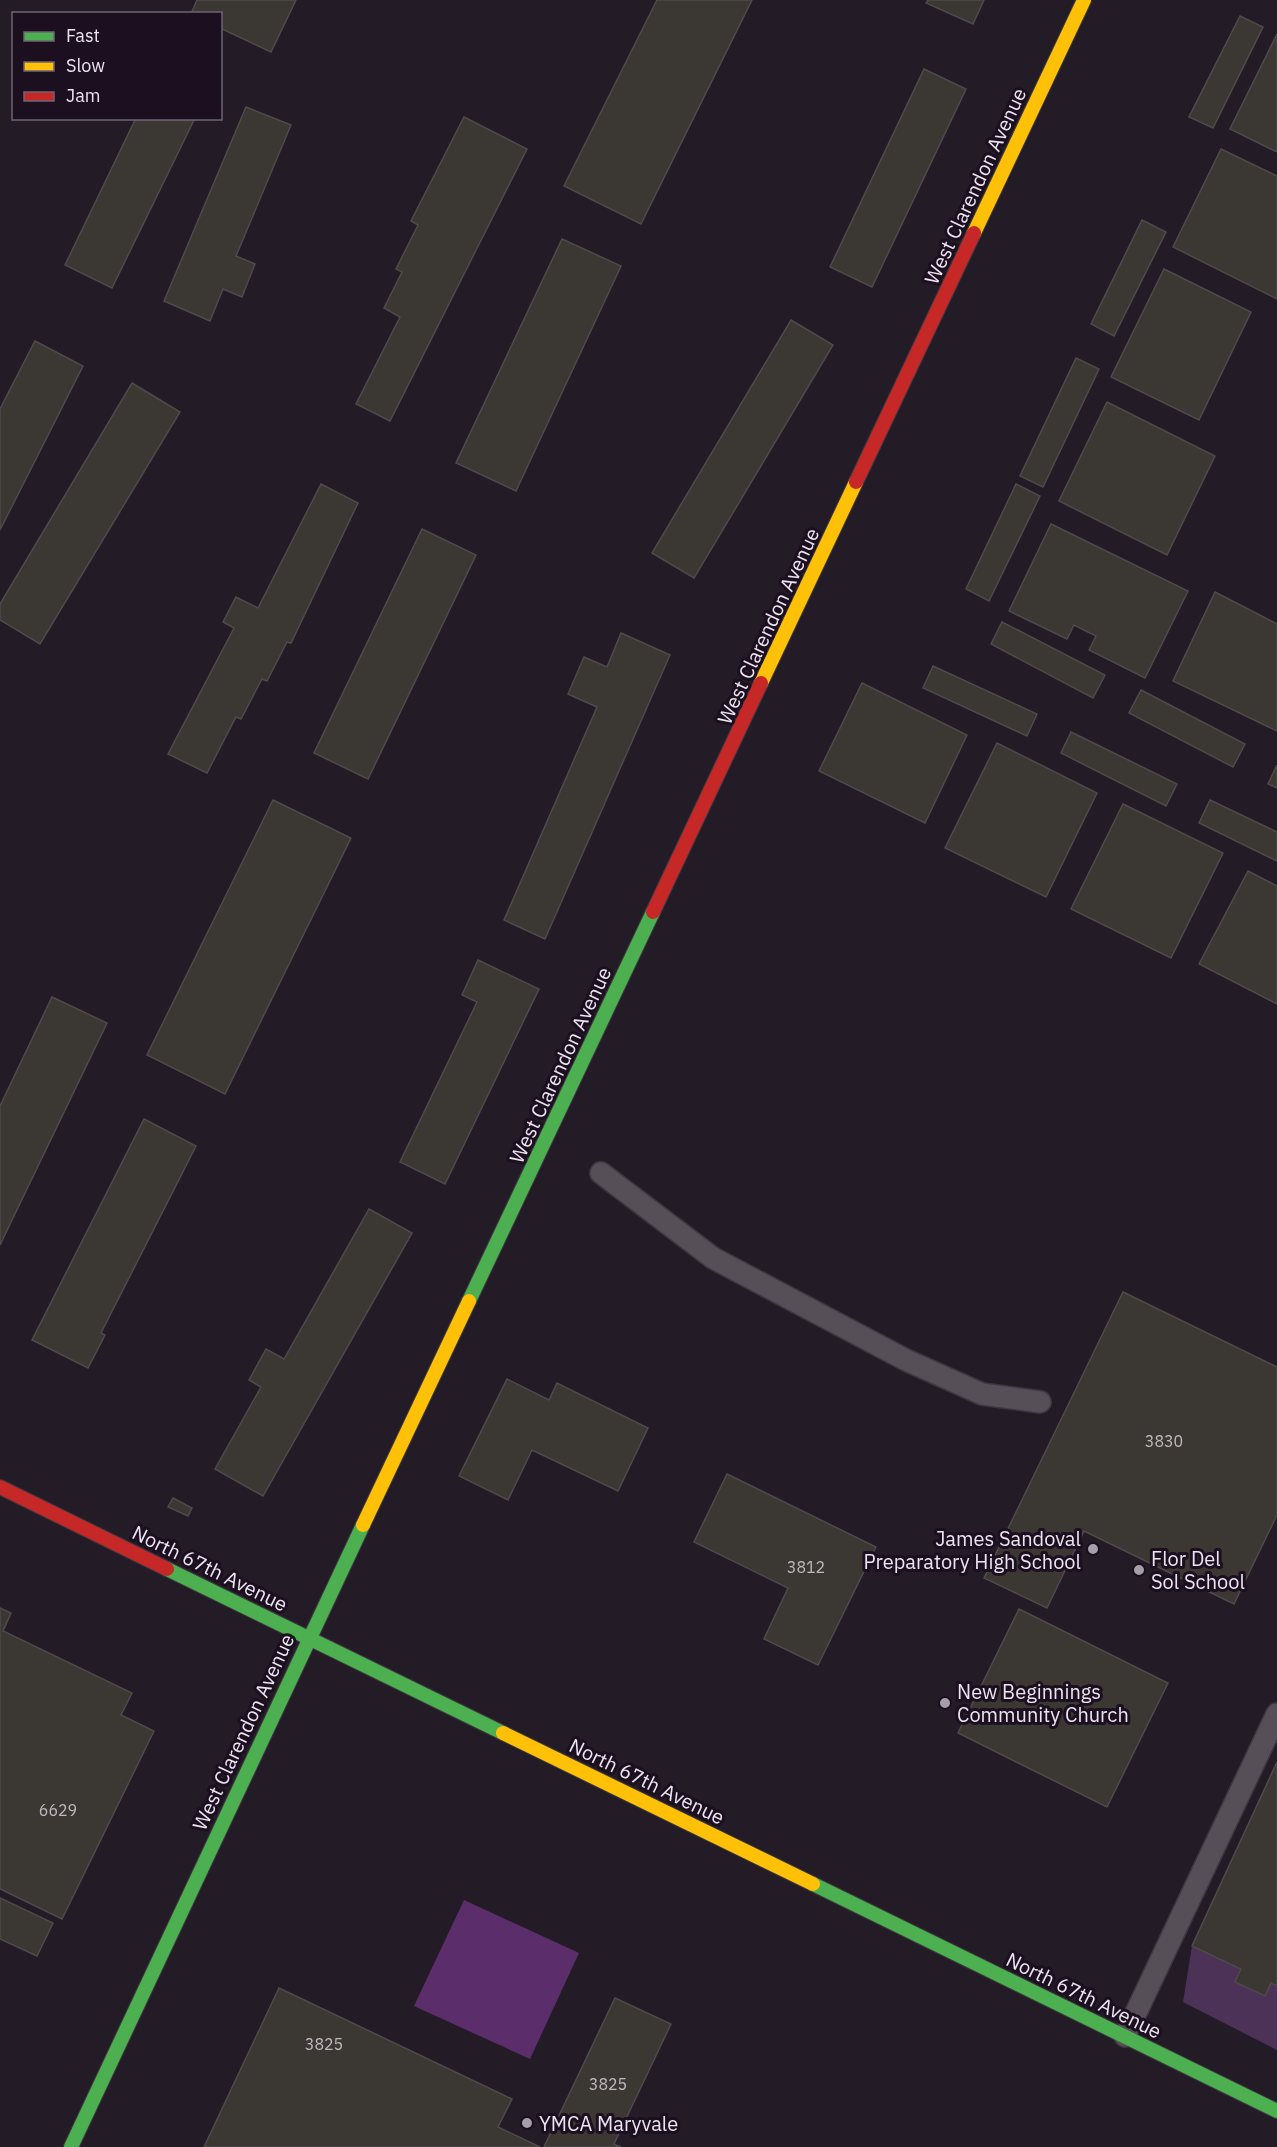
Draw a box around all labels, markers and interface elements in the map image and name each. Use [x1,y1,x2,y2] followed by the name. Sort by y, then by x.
[12,12,222,120] legend
[66,24,100,47] text: Fast
[66,54,105,77] text: Slow
[918,83,1032,289] street label: West Clarendon Avenue
[66,84,101,107] text: Jam
[711,523,825,729] street label: West Clarendon Avenue
[503,962,617,1168] street label: West Clarendon Avenue
[1145,1431,1183,1451] house number: 3830
[128,1519,292,1617] street label: North 67th Avenue
[864,1525,1081,1575] place label: James Sandoval Preparatory High School
[1086,1542,1100,1556] marker: James Sandoval Preparatory High School
[1151,1545,1245,1595] place label: Flor Del Sol School
[787,1557,825,1577] house number: 3812
[1132,1563,1146,1577] marker: Flor Del Sol School
[186,1629,300,1835] street label: West Clarendon Avenue
[957,1678,1129,1728] place label: New Beginnings Community Church
[938,1696,952,1710] marker: New Beginnings Community Church
[565,1732,729,1830] street label: North 67th Avenue
[39,1800,77,1820] house number: 6629
[1002,1946,1166,2044] street label: North 67th Avenue
[305,2034,343,2054] house number: 3825
[589,2074,627,2094] house number: 3825
[539,2110,678,2137] place label: YMCA Maryvale
[520,2116,534,2130] marker: YMCA Maryvale

